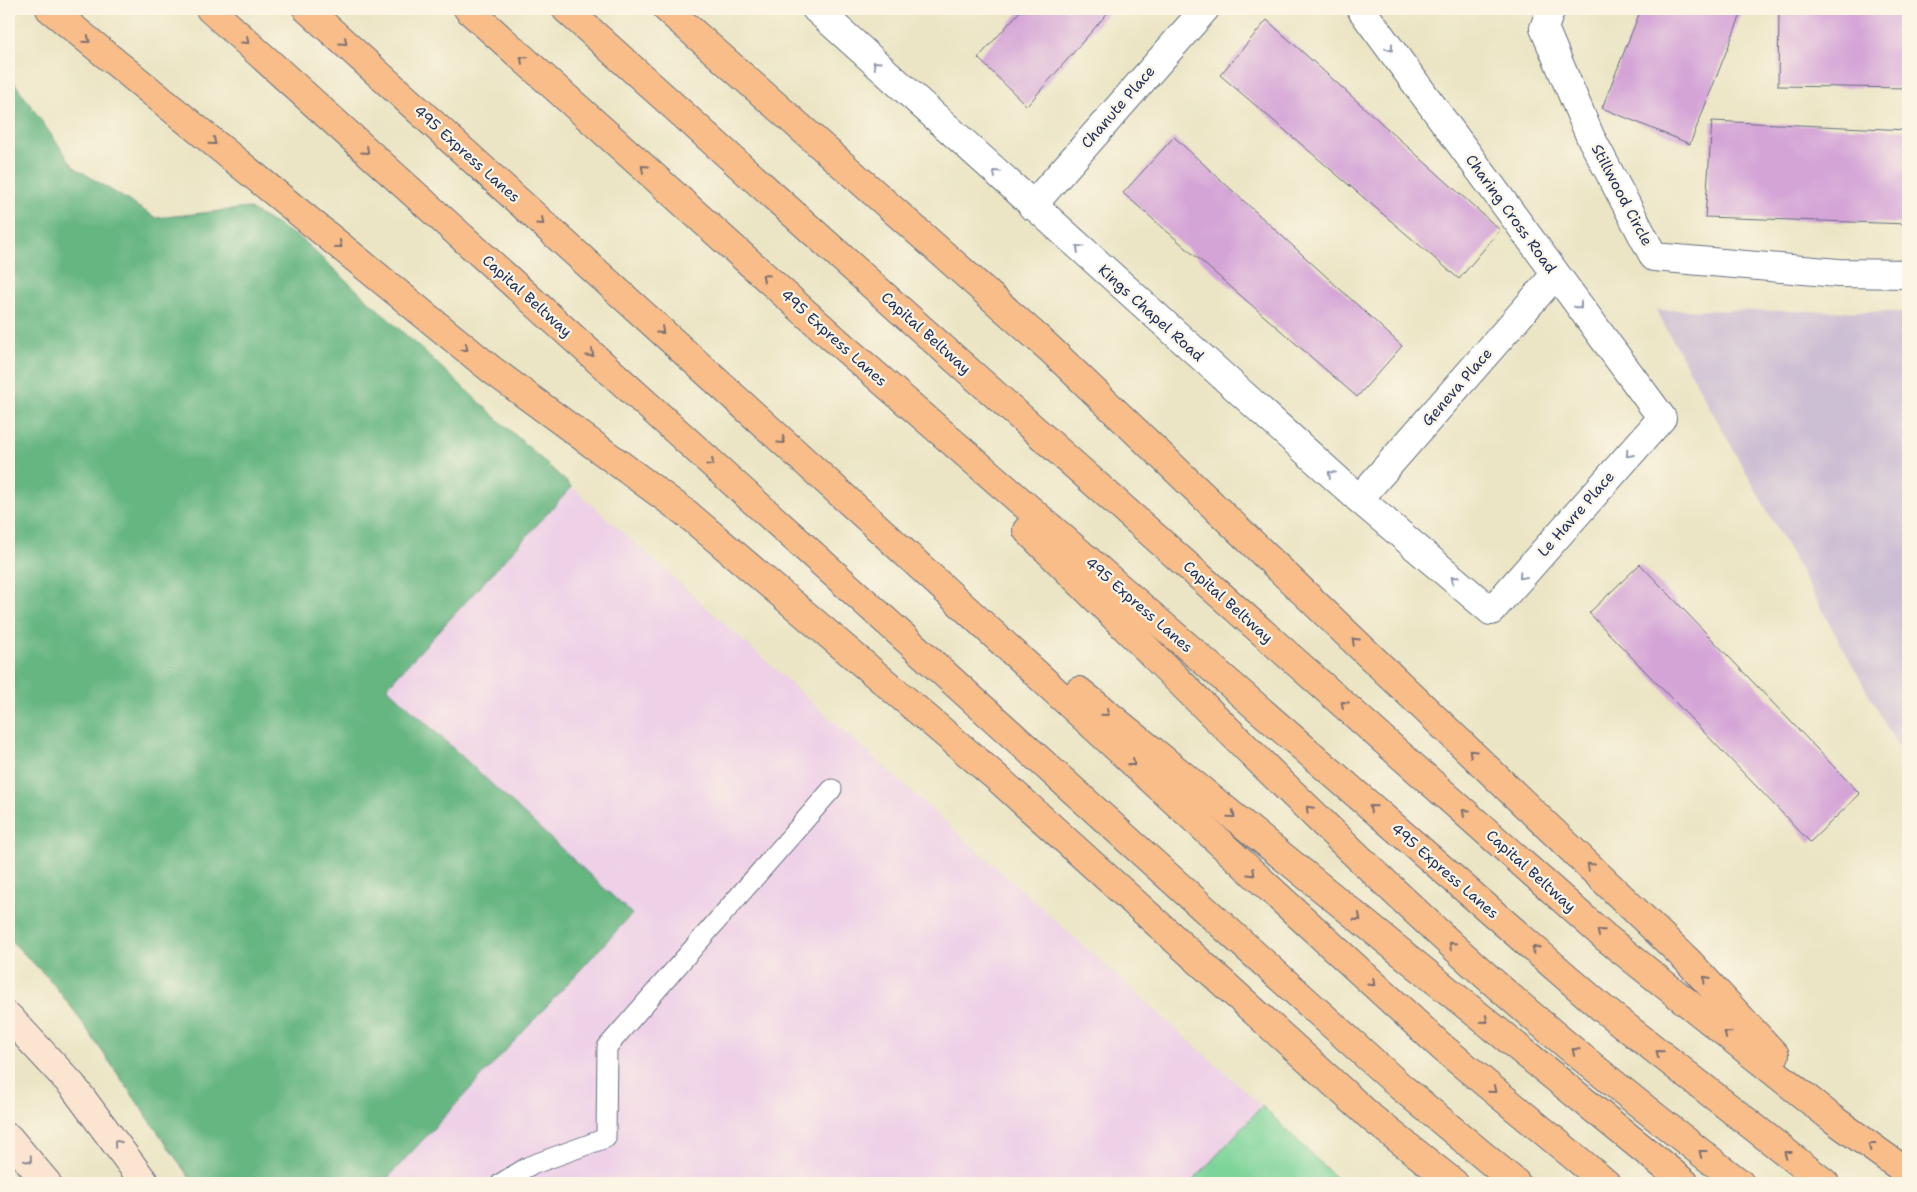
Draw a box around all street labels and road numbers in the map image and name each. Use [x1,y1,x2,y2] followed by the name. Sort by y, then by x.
[1077,62,1159,152] street label: Chanute Place
[410,101,524,207] street label: 495 Express Lanes
[1587,141,1657,249] street label: Stillwood Circle
[1461,151,1561,278] street label: Charing Cross Road
[478,250,576,342] street label: Capital Beltway
[1094,260,1209,366] street label: Kings Chapel Road
[777,285,891,391] street label: 495 Express Lanes
[877,287,975,379] street label: Capital Beltway
[1417,344,1497,430] street label: Geneva Place
[1533,467,1619,561] street label: Le Havre Place
[1081,553,1197,657] street label: 495 Express Lanes
[1179,556,1277,648] street label: Capital Beltway
[1387,819,1503,923] street label: 495 Express Lanes
[1482,825,1580,917] street label: Capital Beltway

